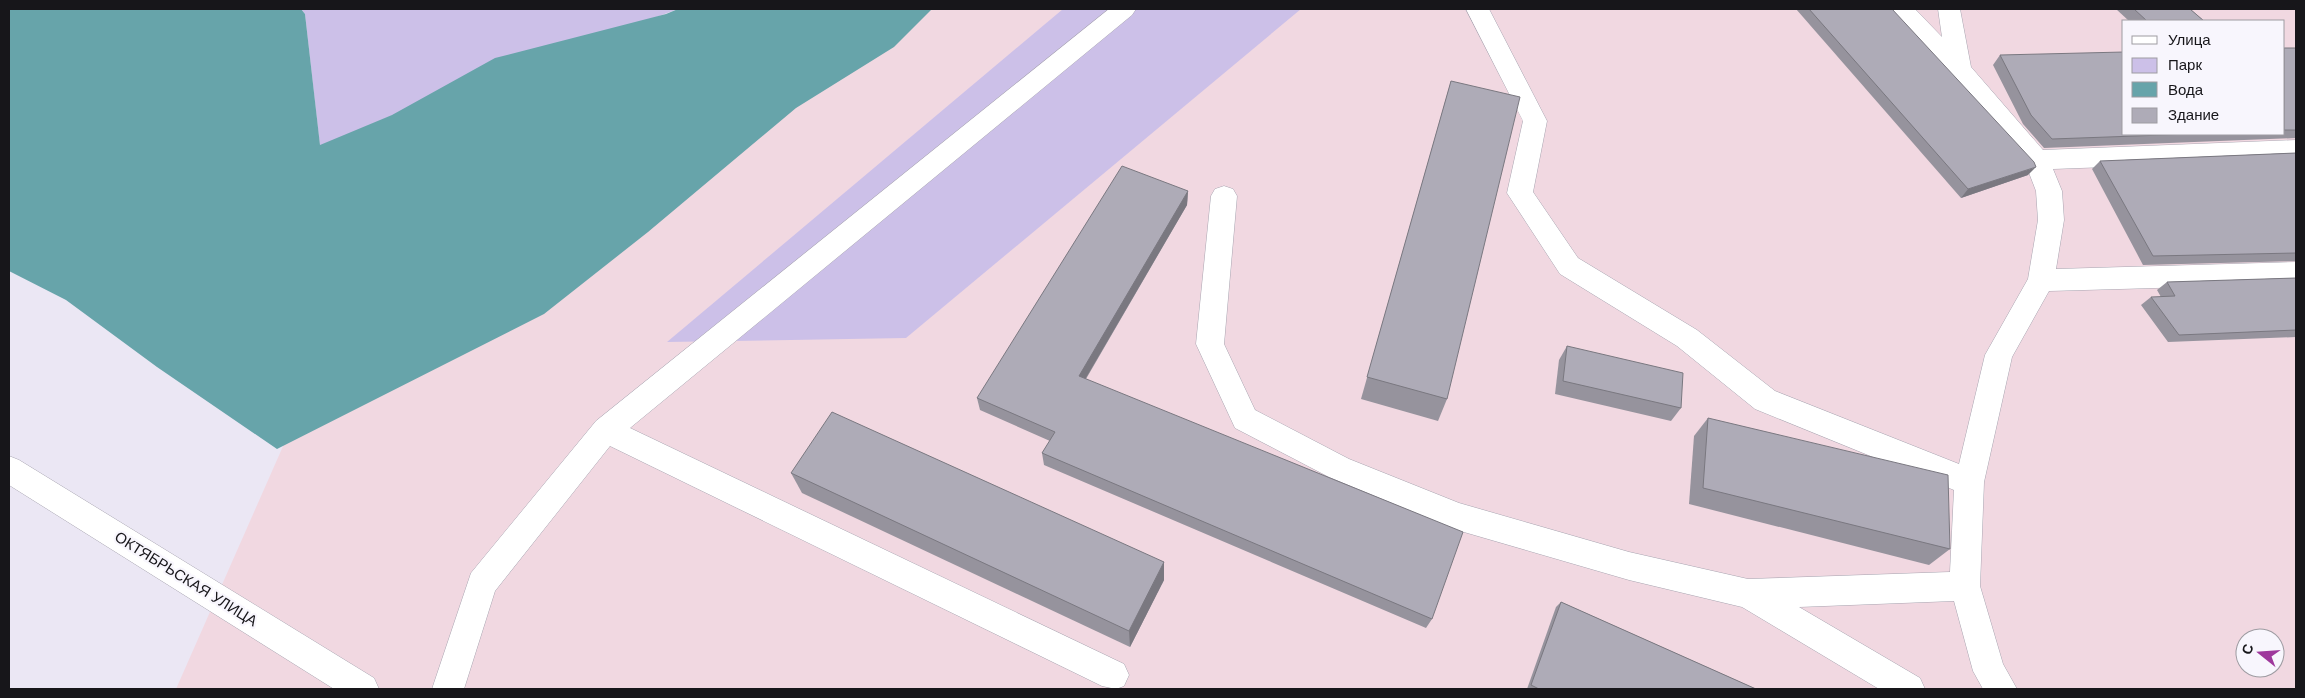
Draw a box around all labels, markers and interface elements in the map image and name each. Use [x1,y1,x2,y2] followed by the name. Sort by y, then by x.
[2122,20,2285,135] legend
[2168,31,2211,48] text: Улица
[2168,56,2202,73] text: Парк
[2168,81,2204,98] text: Вода
[2168,106,2219,123] text: Здание
[112,528,261,629] street label: ОКТЯБРЬСКАЯ УЛИЦА
[2235,628,2285,678] north arrow
[2238,642,2257,656] text: С

